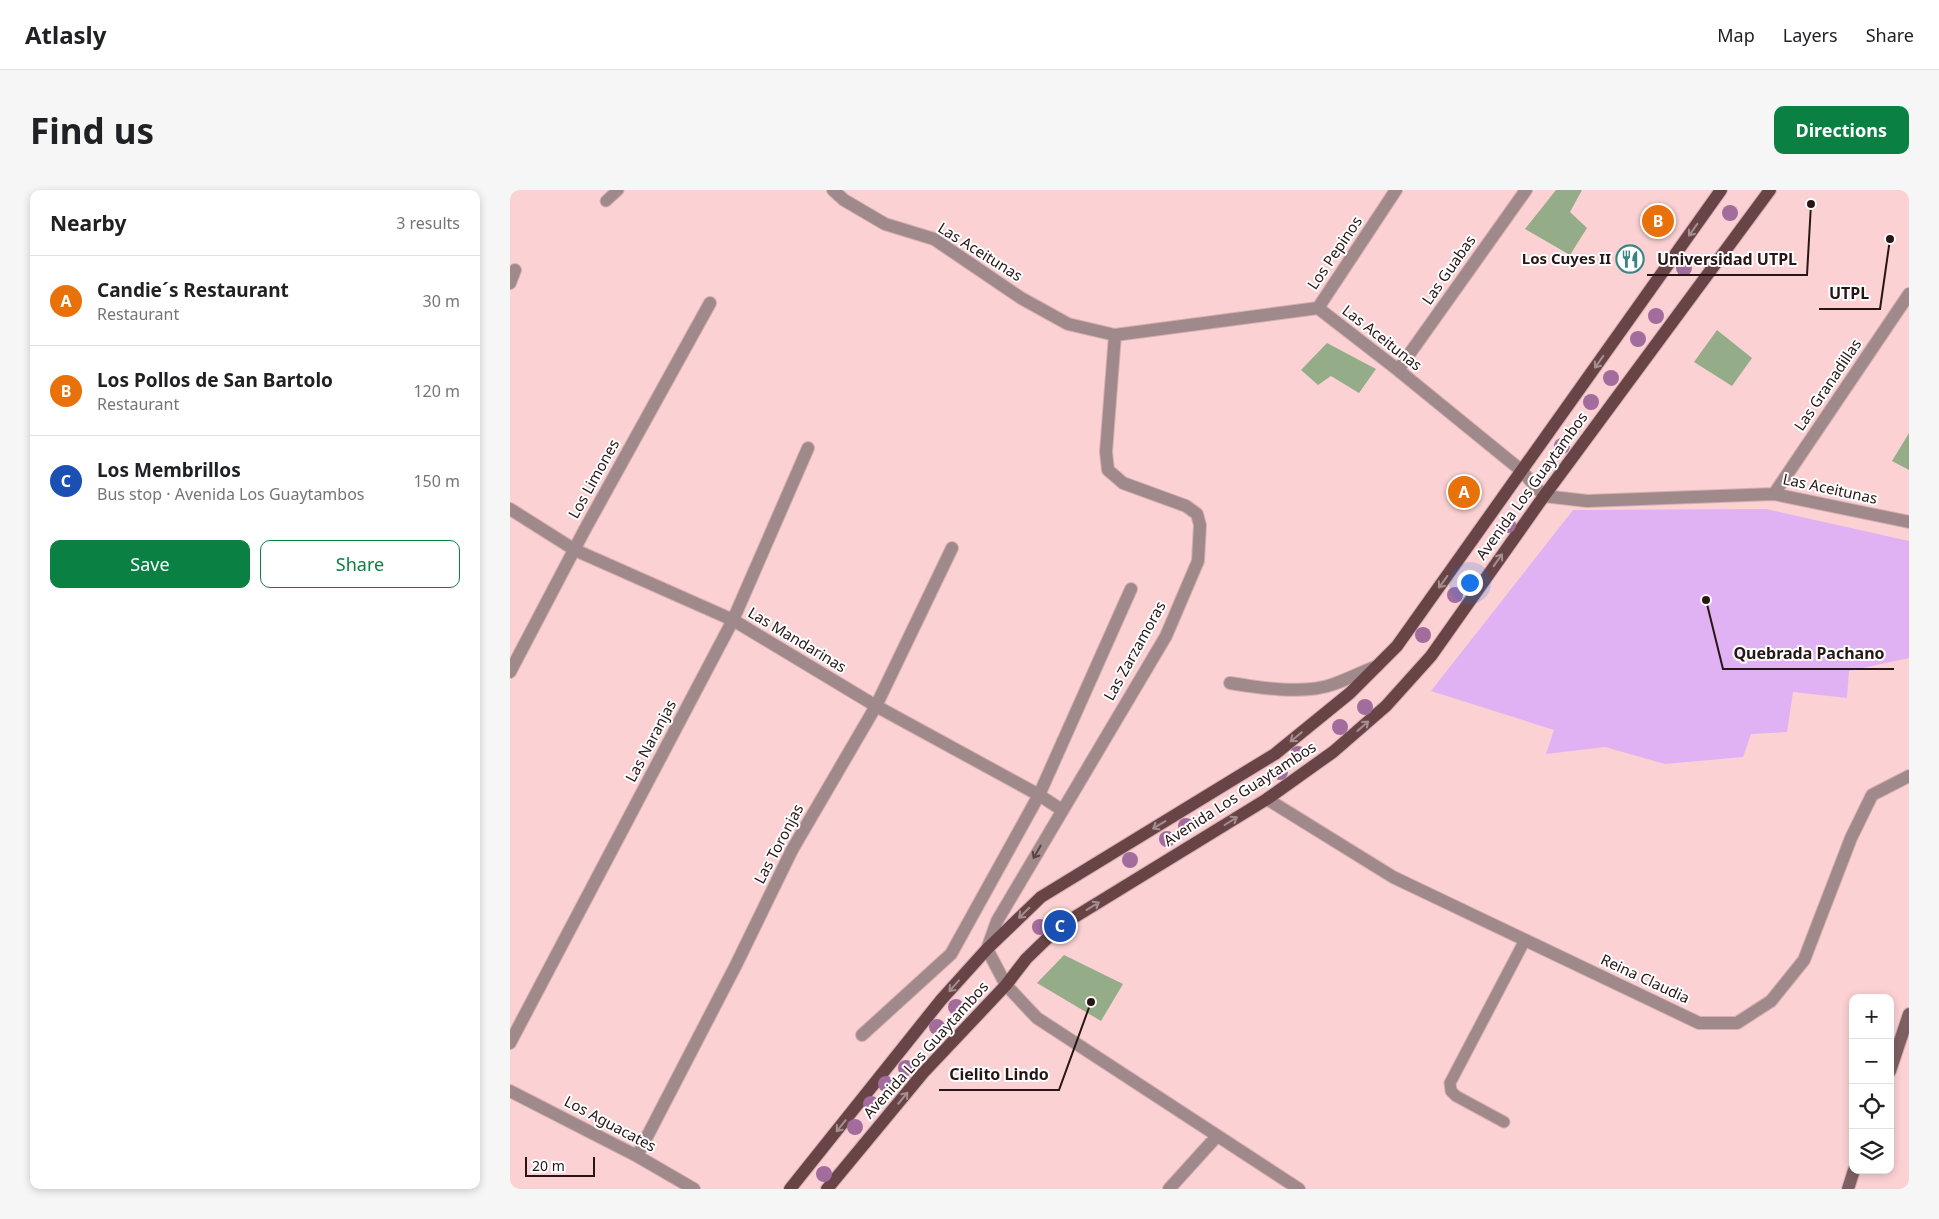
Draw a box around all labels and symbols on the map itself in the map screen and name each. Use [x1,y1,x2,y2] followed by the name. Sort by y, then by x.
[1642,202,1674,240] pin: B
[1302,212,1366,293] street label: Los Pepinos
[935,217,1027,285] street label: Las Aceitunas
[1688,223,1698,237] one-way arrow
[1417,231,1480,308] street label: Las Guabas
[1615,244,1645,274] restaurant icon: Los Cuyes II
[1647,244,1807,275] callout: Universidad UTPL
[1522,248,1611,268] place label: Los Cuyes II
[1657,248,1797,270] text: Universidad UTPL
[1819,278,1880,309] callout: UTPL
[1829,282,1869,304] text: UTPL
[1339,300,1427,375] street label: Las Aceitunas
[1789,335,1865,434] street label: Las Granadillas
[1594,355,1604,369] one-way arrow
[1471,408,1592,563] street label: Avenida Los Guaytambos
[563,435,623,522] street label: Los Limones
[1781,468,1879,508] street label: Las Aceitunas
[1448,473,1480,511] pin: A
[1493,553,1503,567] one-way arrow
[1457,570,1483,596] your location
[1438,575,1448,589] one-way arrow
[1099,597,1170,704] street label: Las Zarzamoras
[745,602,850,676] street label: Las Mandarinas
[1723,638,1894,669] callout: Quebrada Pachano
[1733,642,1885,664] text: Quebrada Pachano
[620,696,680,785] street label: Las Naranjas
[1356,721,1369,732] one-way arrow
[1290,731,1303,742] one-way arrow
[1159,736,1320,850] street label: Avenida Los Guaytambos
[749,800,807,887] street label: Las Toronjas
[1224,816,1238,826] one-way arrow
[1153,820,1167,830] one-way arrow
[1032,844,1042,859] one-way arrow
[1086,901,1100,912] one-way arrow
[1018,907,1030,919] one-way arrow
[1044,907,1076,945] pin: C
[1598,949,1693,1007] street label: Reina Claudia
[858,977,992,1122] street label: Avenida Los Guaytambos
[948,979,960,992] one-way arrow
[939,1059,1059,1090] callout: Cielito Lindo
[949,1063,1049,1085] text: Cielito Lindo
[561,1091,660,1156] street label: Los Aguacates
[897,1092,908,1105] one-way arrow
[835,1119,846,1132] one-way arrow
[525,1154,595,1177] scale bar

